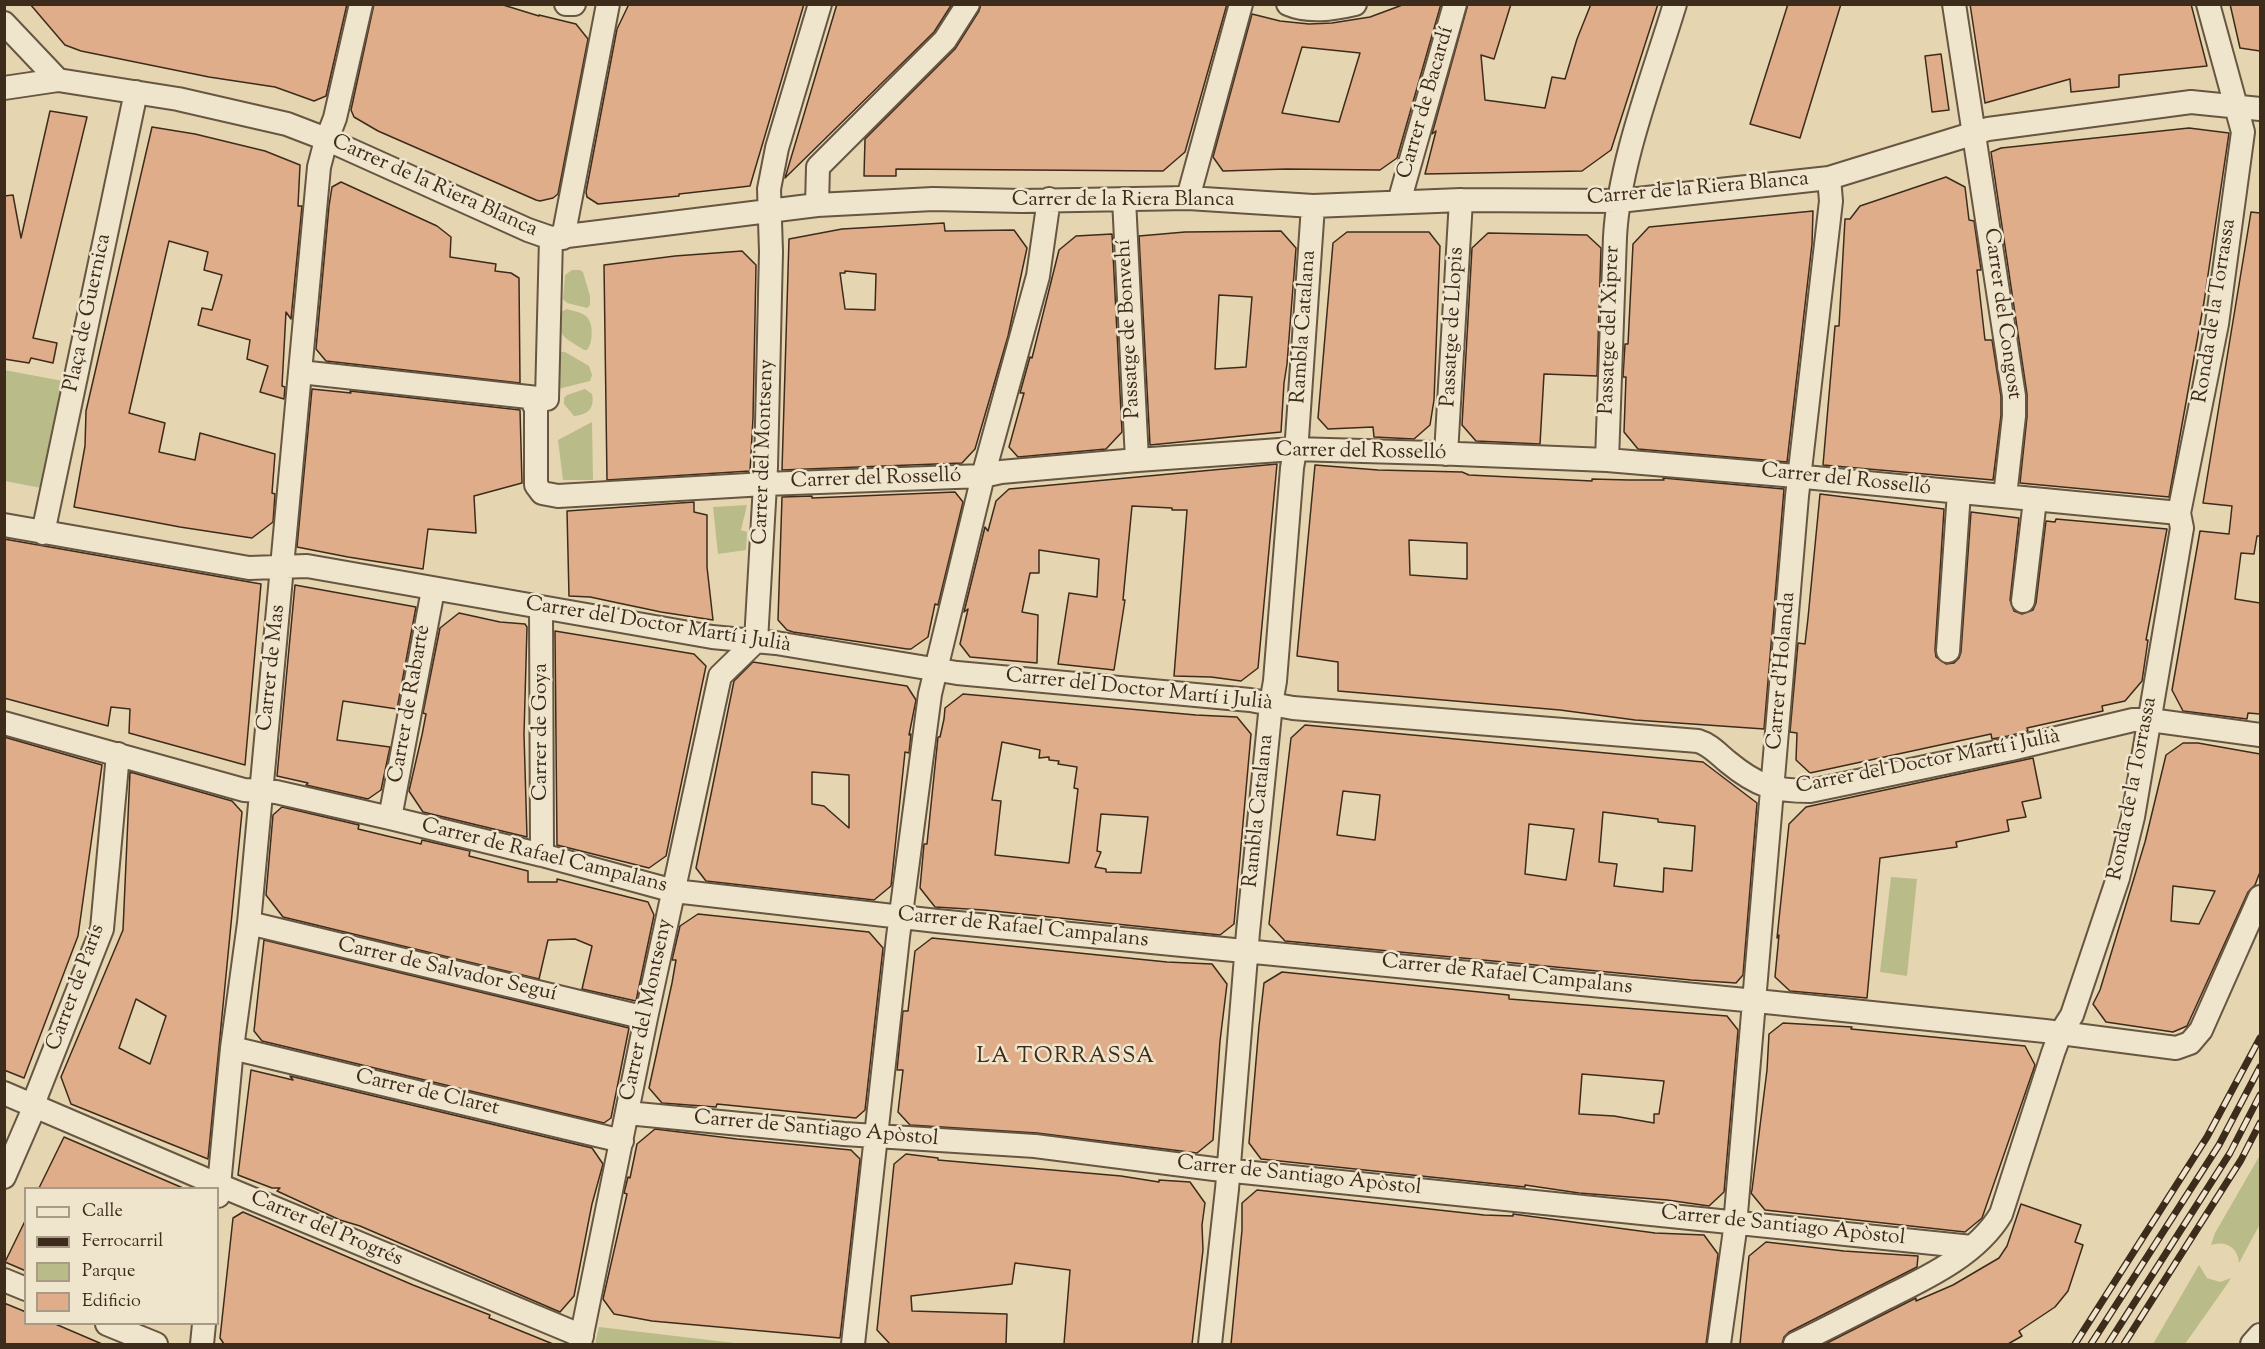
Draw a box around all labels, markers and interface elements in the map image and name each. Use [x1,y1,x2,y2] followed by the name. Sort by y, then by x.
[1393,24,1461,182] street label: Carrer de Bacardí
[327,130,541,244] street label: Carrer de la Riera Blanca
[1586,168,1810,212] street label: Carrer de la Riera Blanca
[1012,188,1234,214] street label: Carrer de la Riera Blanca
[2189,217,2243,405] street label: Ronda de la Torrassa
[1977,227,2025,401] street label: Carrer del Congost
[60,232,118,394] street label: Plaça de Guernica
[1113,239,1147,419] street label: Passatge de Bonvehí
[1595,245,1627,415] street label: Passatge del Xiprer
[1437,246,1471,408] street label: Passatge de Llopis
[1287,249,1323,405] street label: Rambla Catalana
[749,359,781,545] street label: Carrer del Montseny
[1275,439,1447,467] street label: Carrer del Rosselló
[1760,460,1932,502] street label: Carrer del Rosselló
[790,464,962,496] street label: Carrer del Rosselló
[1764,591,1802,751] street label: Carrer d'Holanda
[523,593,793,659] street label: Carrer del Doctor Martí i Julià
[254,604,292,732] street label: Carrer de Mas
[385,623,437,785] street label: Carrer de Rabarté
[529,663,555,801] street label: Carrer de Goya
[1004,664,1274,718] street label: Carrer del Doctor Martí i Julià
[2104,695,2164,883] street label: Ronda de la Torrassa
[1794,725,2062,801] street label: Carrer del Doctor Martí i Julià
[1239,733,1281,889] street label: Rambla Catalana
[419,814,669,900] street label: Carrer de Rafael Campalans
[896,903,1150,955] street label: Carrer de Rafael Campalans
[616,917,680,1103] street label: Carrer del Montseny
[42,921,112,1055] street label: Carrer de París
[335,934,559,1008] street label: Carrer de Salvador Seguí
[1380,950,1634,1002] street label: Carrer de Rafael Campalans
[976,1045,1156,1071] district label: LA TORRASSA
[353,1065,501,1123] street label: Carrer de Claret
[693,1107,939,1153] street label: Carrer de Santiago Apòstol
[1176,1152,1422,1202] street label: Carrer de Santiago Apòstol
[24,1187,219,1325] legend
[246,1187,406,1273] street label: Carrer del Progrés
[82,1199,123,1225] text: Calle
[1660,1202,1906,1252] street label: Carrer de Santiago Apòstol
[82,1229,163,1255] text: Ferrocarril
[82,1259,135,1285] text: Parque
[82,1289,141,1315] text: Edificio

